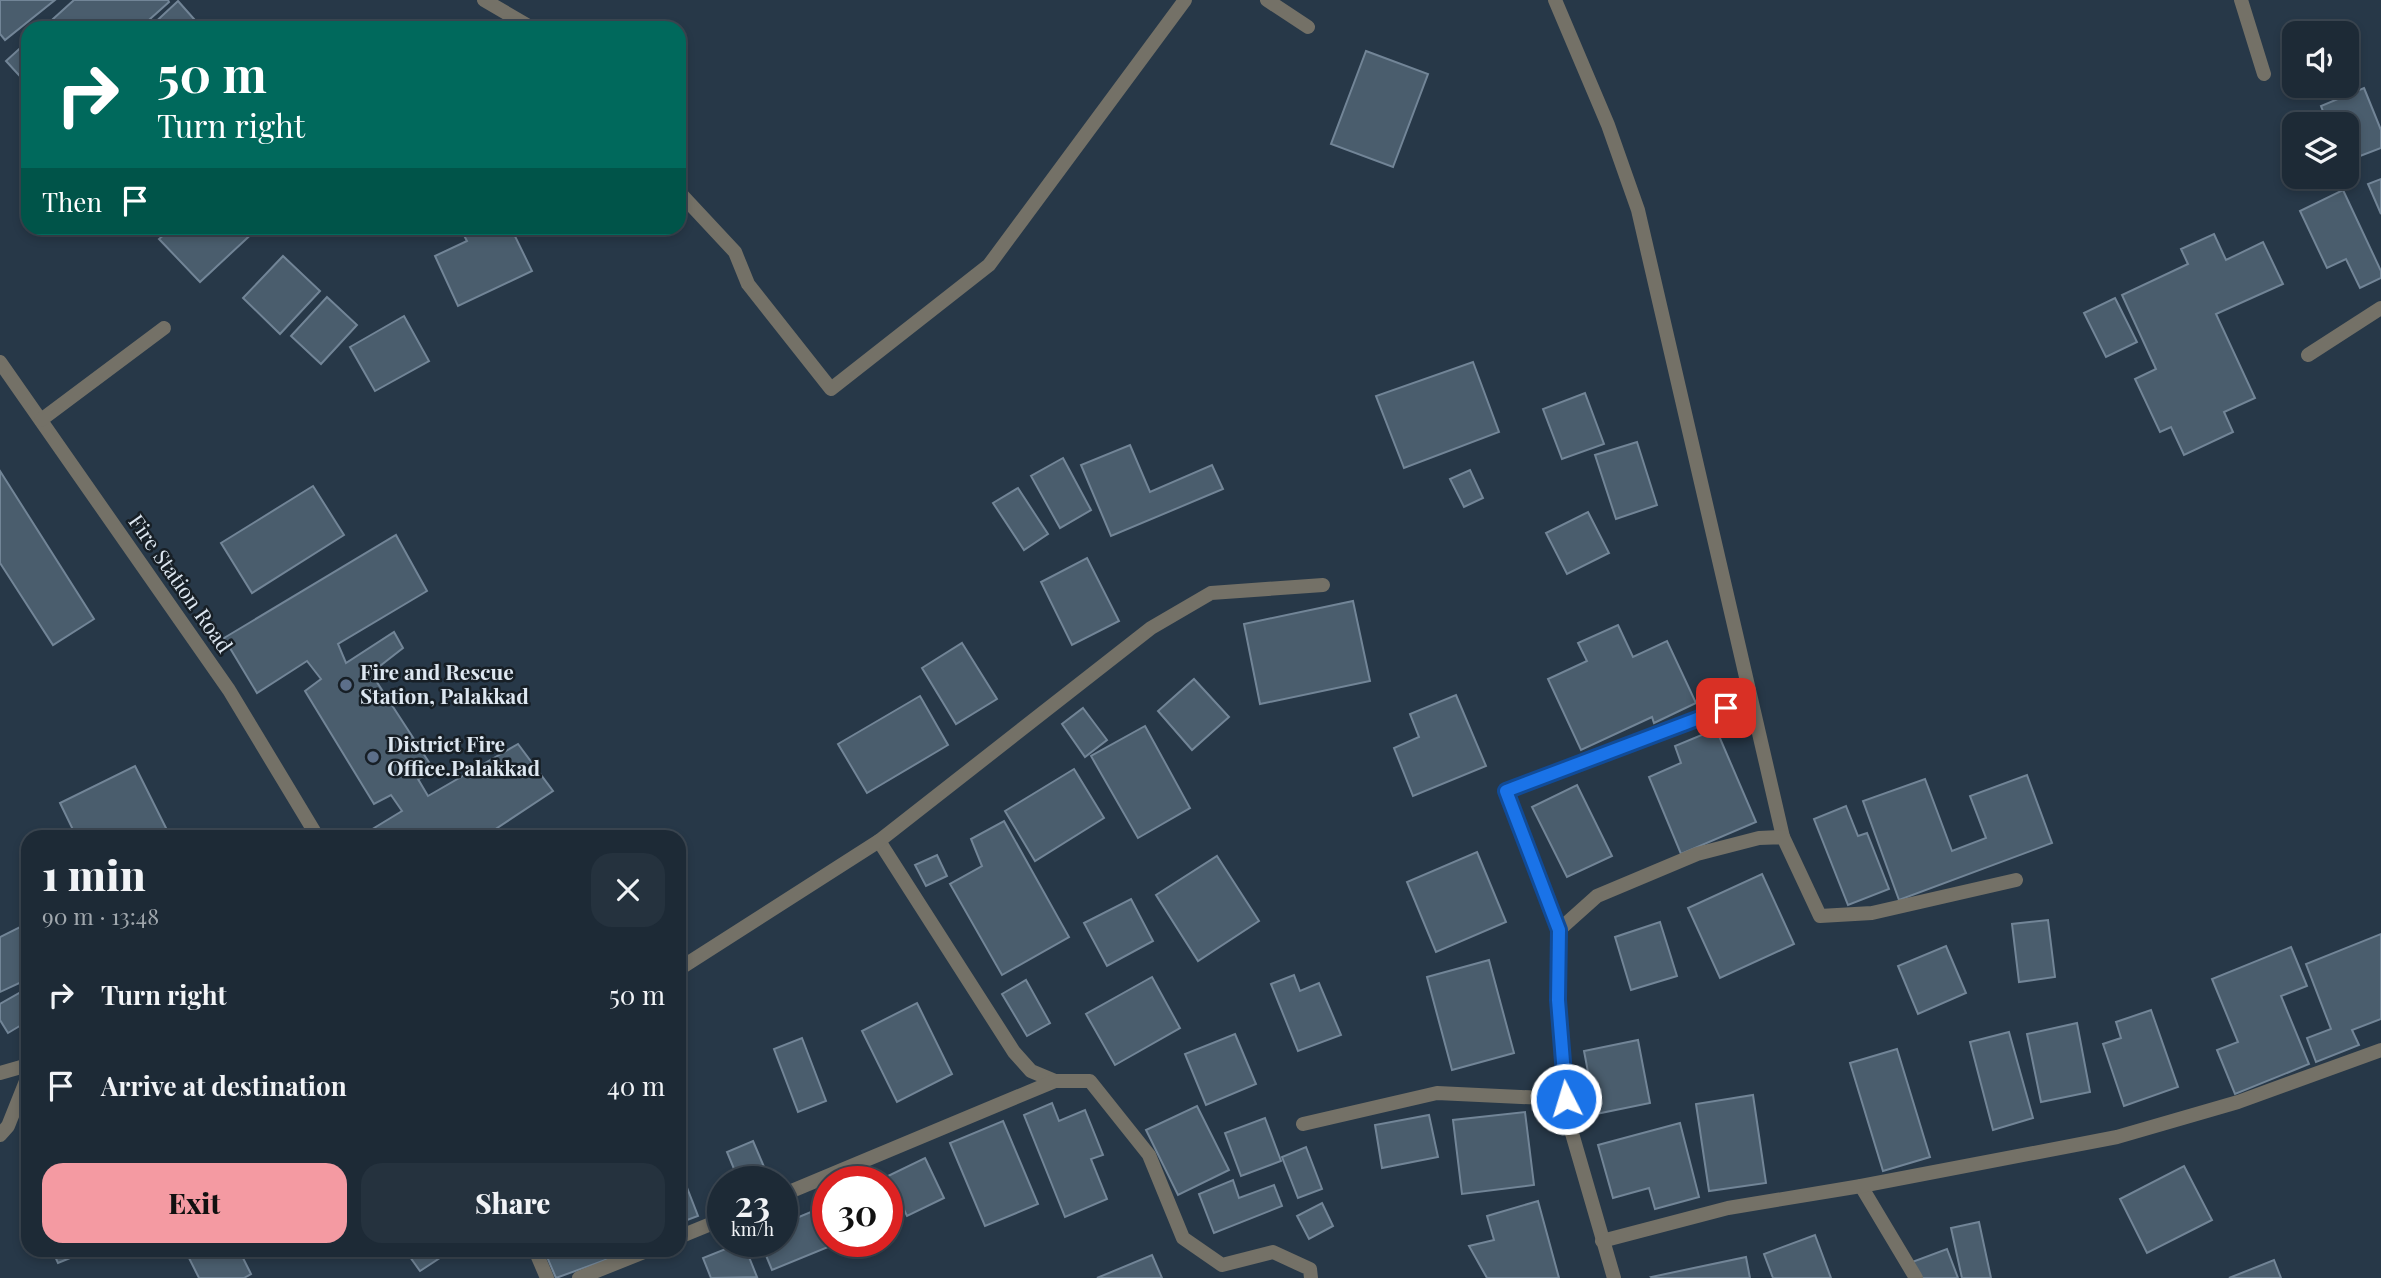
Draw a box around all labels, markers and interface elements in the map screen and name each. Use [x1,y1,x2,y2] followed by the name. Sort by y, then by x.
[2282,21,2359,189] map controls
[2282,21,2359,98] button: sound
[157,40,267,105] text: 50 m
[42,49,133,140] icon: right
[157,103,305,146] text: Turn right
[2282,112,2359,189] button: layers
[116,182,154,220] icon: arrive
[42,184,102,219] text: Then
[123,508,240,658] street label: Fire Station Road
[360,657,529,709] place label: Fire and Rescue Station, Palakkad
[338,677,354,693] marker: Fire and Rescue Station, Palakkad
[1696,678,1756,738] pin
[1707,689,1745,727] icon: arrive
[387,729,540,781] place label: District Fire Office.Palakkad
[365,749,381,765] marker: District Fire Office.Palakkad
[42,846,146,902] text: 1 min
[591,853,665,927] button: close
[42,900,159,931] text: 90 m · 13:48
[42,976,80,1014] icon: right
[101,977,227,1012] text: Turn right
[609,977,665,1012] text: 50 m
[1529,1062,1603,1136] position arrow
[42,1067,80,1105] icon: arrive
[101,1068,347,1103] text: Arrive at destination
[607,1068,665,1103] text: 40 m
[42,1163,347,1243] button: Exit
[361,1163,665,1243] button: Share
[812,1166,903,1257] speed limit sign: 30
[735,1179,770,1226] text: 23
[731,1217,774,1241] text: km/h

